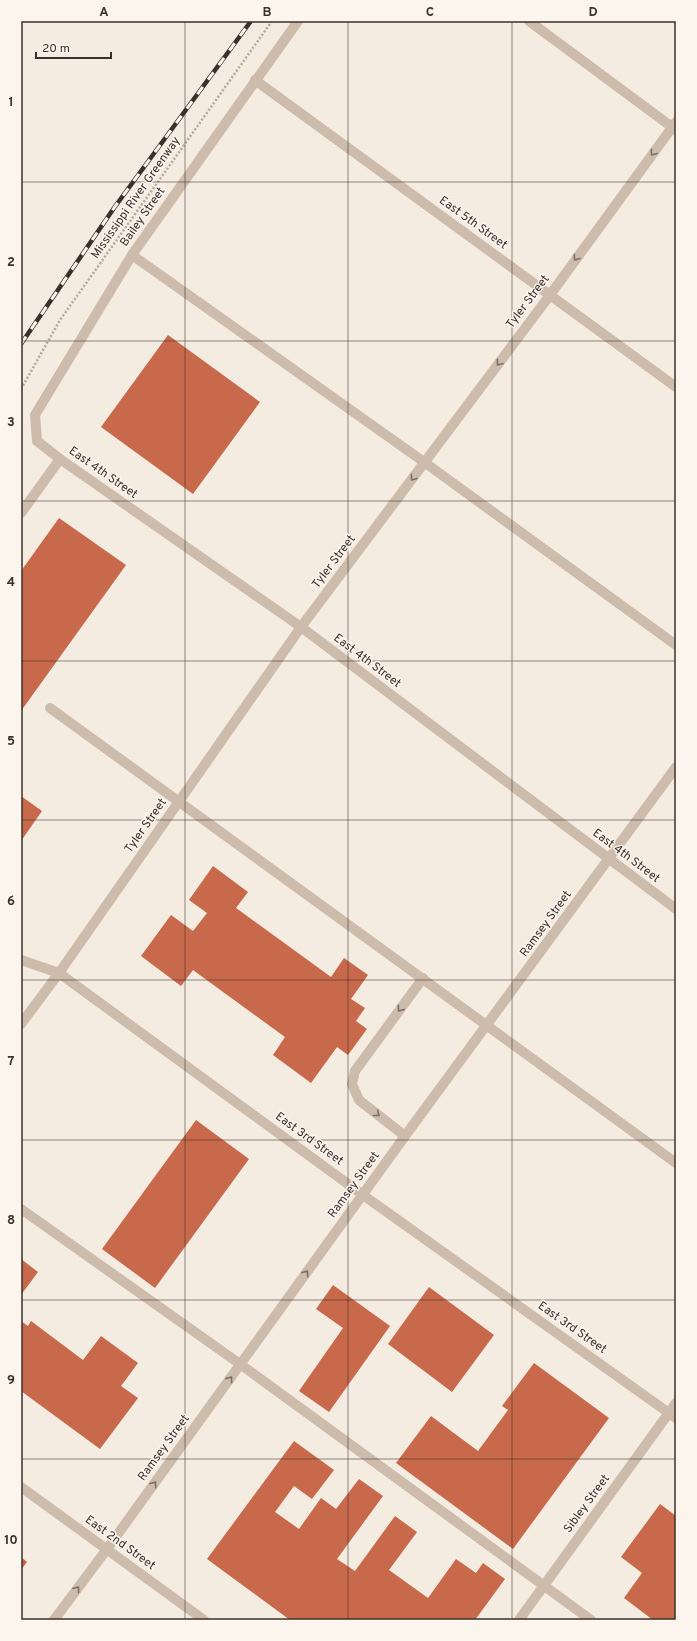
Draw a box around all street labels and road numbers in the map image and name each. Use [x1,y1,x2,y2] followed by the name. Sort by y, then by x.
[88,134,184,262] street label: Mississippi River Greenway
[117,184,169,250] street label: Bailey Street
[436,193,510,253] street label: East 5th Street
[503,272,553,332] street label: Tyler Street
[65,443,141,503] street label: East 4th Street
[309,532,359,592] street label: Tyler Street
[330,630,404,692] street label: East 4th Street
[121,796,171,856] street label: Tyler Street
[589,825,663,887] street label: East 4th Street
[516,888,576,960] street label: Ramsey Street
[272,1109,346,1169] street label: East 3rd Street
[324,1149,384,1221] street label: Ramsey Street
[534,1298,610,1358] street label: East 3rd Street
[134,1412,194,1484] street label: Ramsey Street
[560,1472,614,1536] street label: Sibley Street
[82,1512,158,1574] street label: East 2nd Street

